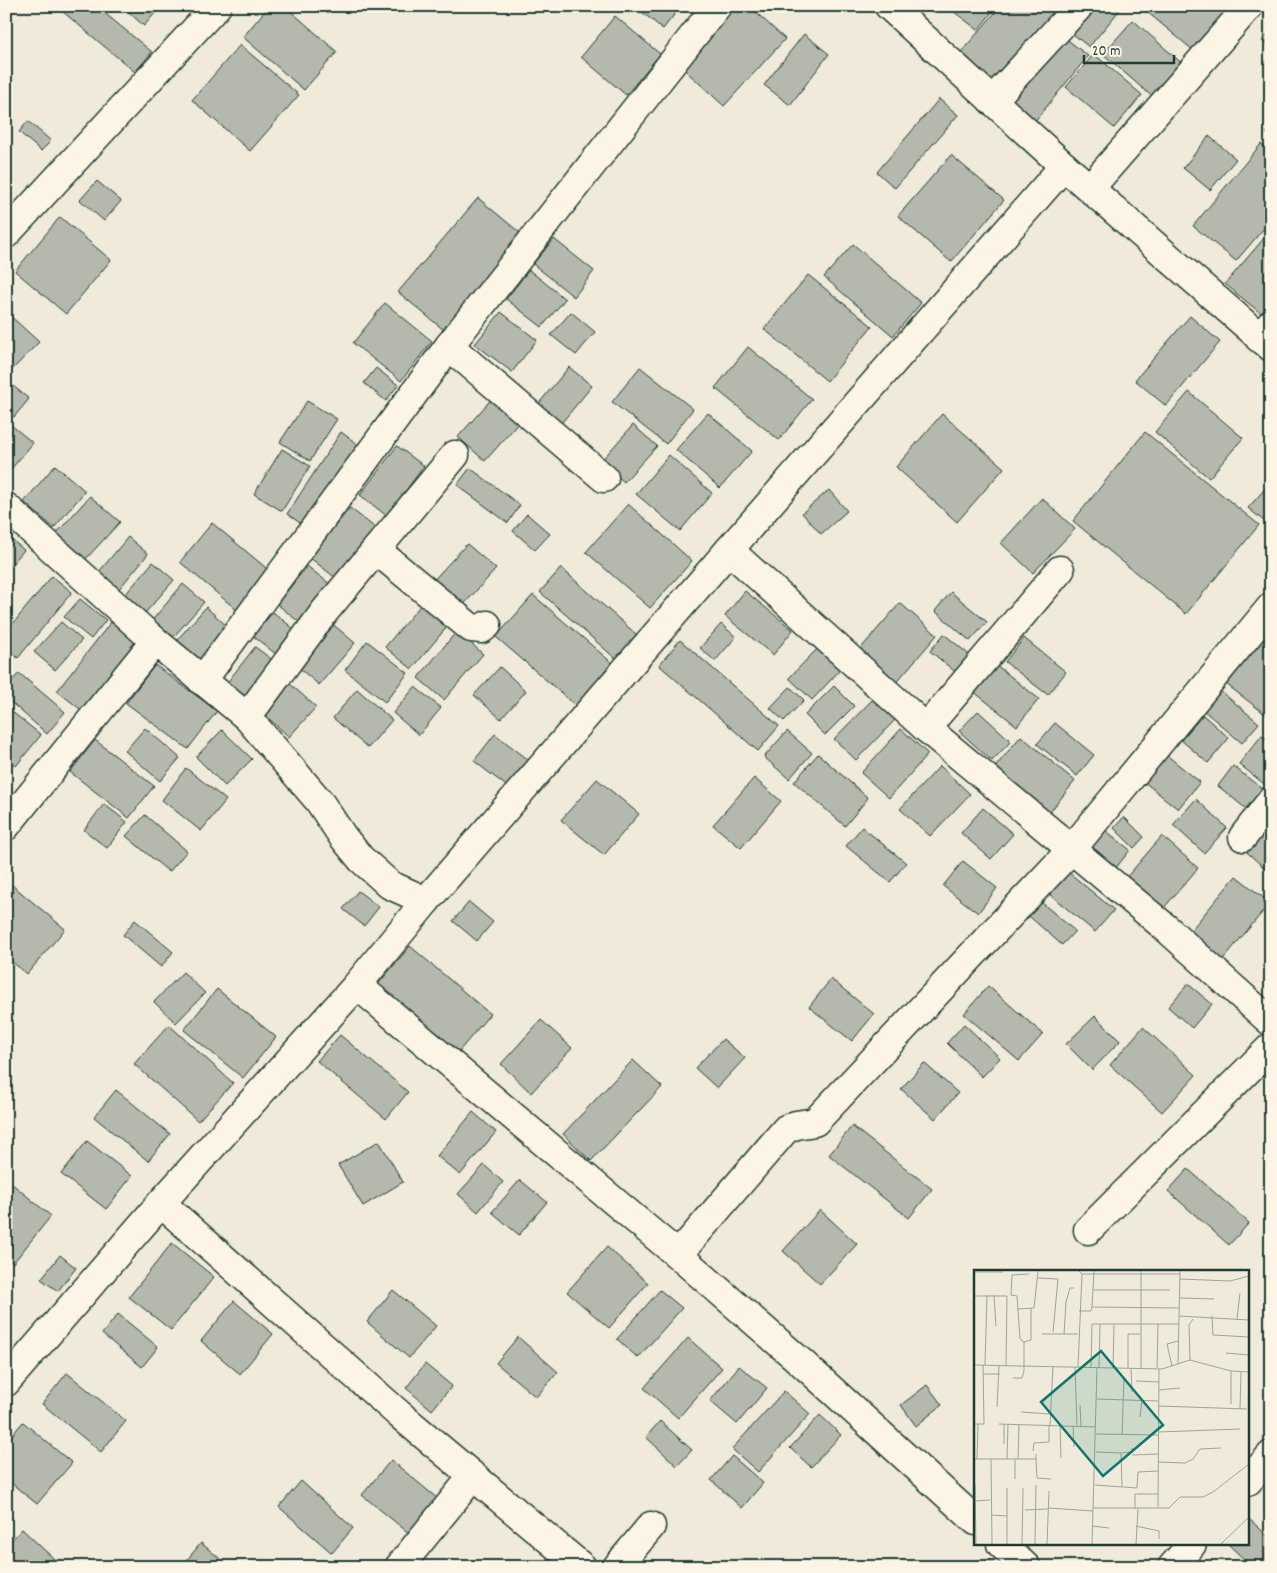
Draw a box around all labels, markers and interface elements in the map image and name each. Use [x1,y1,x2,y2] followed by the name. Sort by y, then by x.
[1084,32,1174,64] scale bar
[1092,41,1120,63] text: 20 m
[974,1270,1250,1546] inset map

